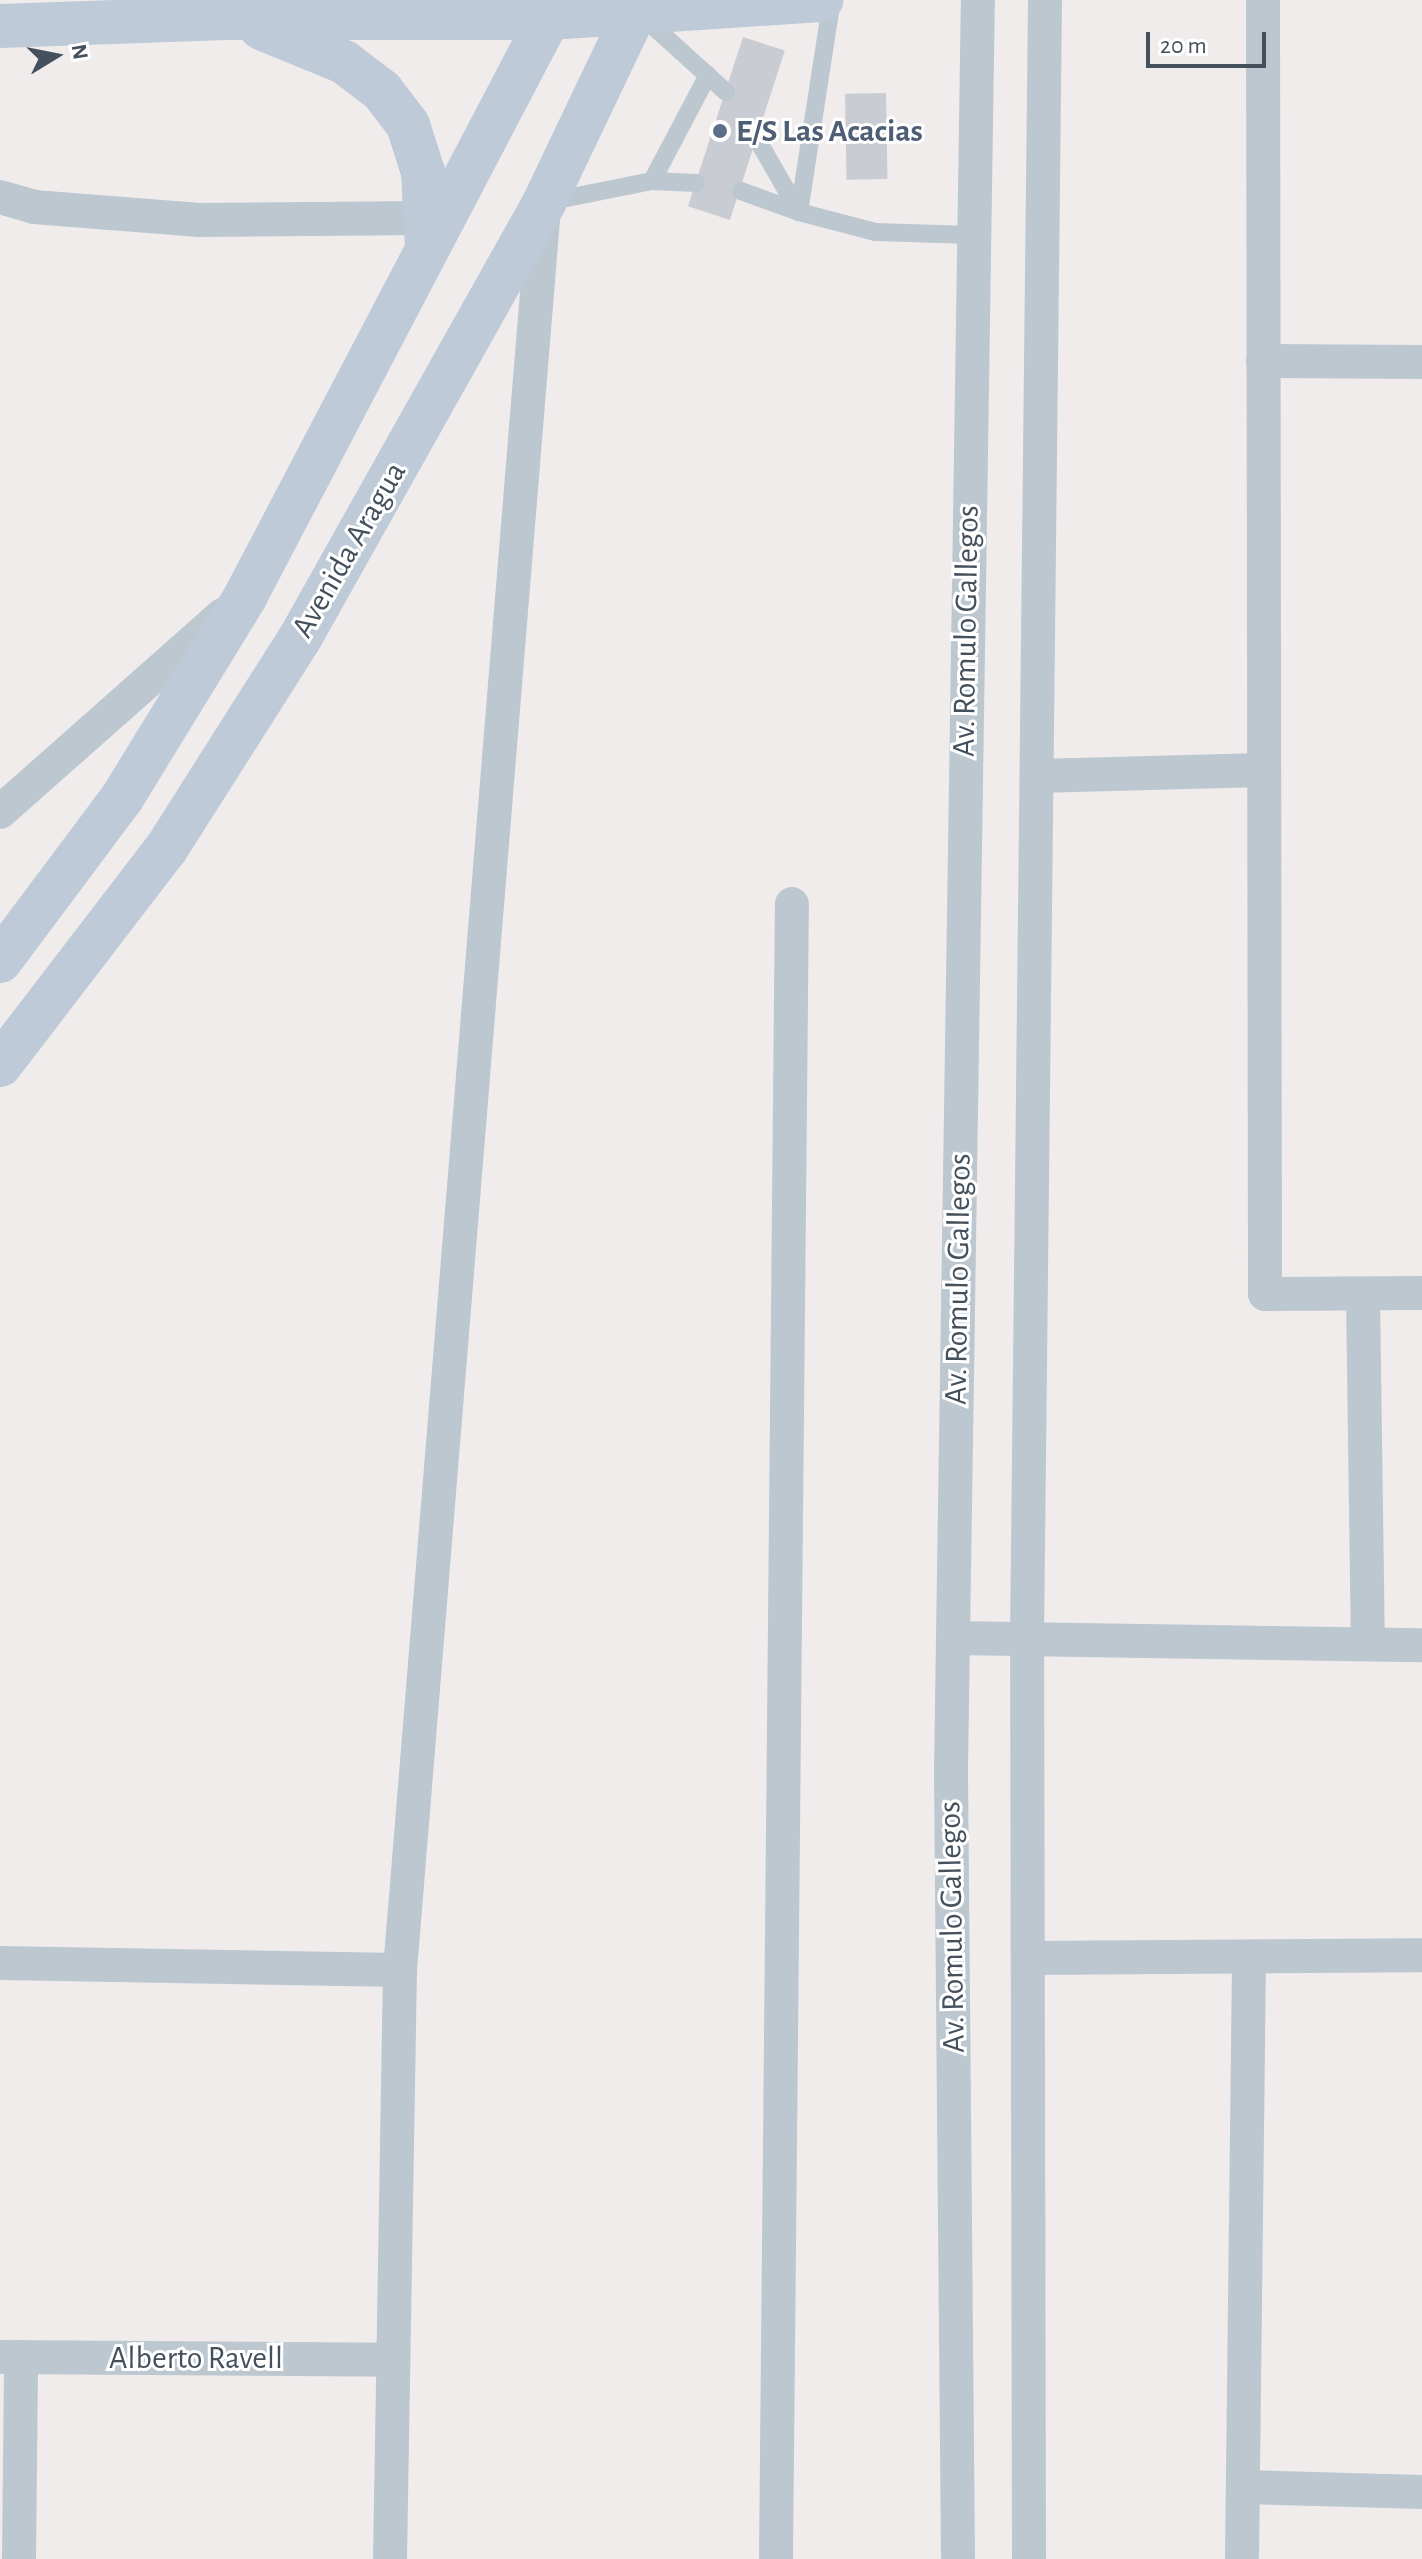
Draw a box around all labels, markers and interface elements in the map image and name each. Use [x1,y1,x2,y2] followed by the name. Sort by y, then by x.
[16,16,96,96] north arrow
[1150,16,1270,66] scale bar
[1160,34,1207,58] text: 20 m
[67,42,92,61] text: N
[736,112,923,150] place label: E/S Las Acacias
[711,122,729,140] marker: E/S Las Acacias
[283,455,415,645] street label: Avenida Aragua
[945,505,987,757] street label: Av. Romulo Gallegos
[937,1153,979,1405] street label: Av. Romulo Gallegos
[931,1801,973,2053] street label: Av. Romulo Gallegos
[109,2339,283,2377] street label: Alberto Ravell

